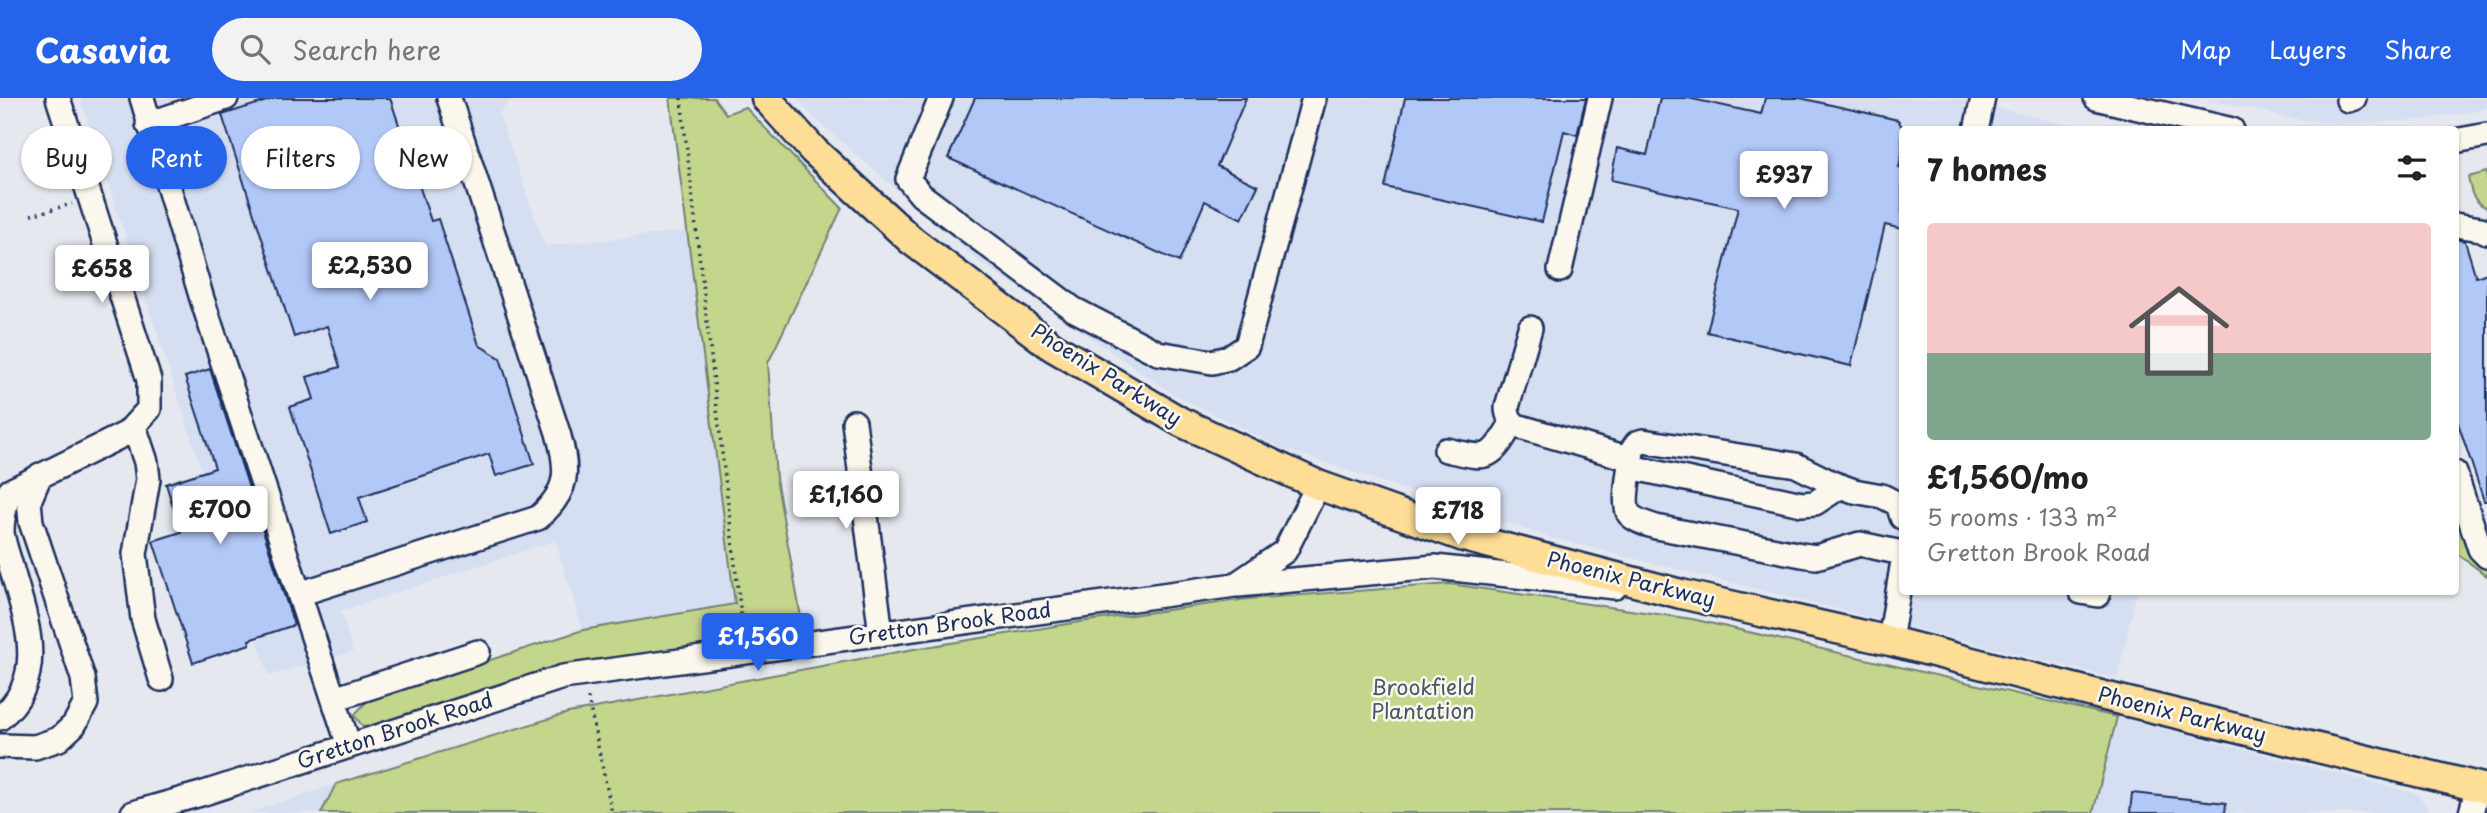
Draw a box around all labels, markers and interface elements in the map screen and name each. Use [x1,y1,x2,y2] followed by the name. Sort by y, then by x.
[212,18,702,81] search box
[35,24,170,74] text: Casavia
[236,30,274,68] icon: search
[292,30,441,69] text: Search here
[2180,31,2231,67] text: Map
[2269,31,2346,67] text: Layers
[2384,31,2452,67] text: Share
[21,126,112,189] chip: Buy
[126,126,227,189] chip: Rent
[241,126,360,189] chip: Filters
[374,126,472,189] chip: New
[1927,146,2047,191] text: 7 homes
[2393,149,2431,187] icon: filters
[1743,152,1825,211] pin: £937
[1756,156,1812,191] text: £937
[313,242,427,302] pin: £2,530
[61,246,143,305] pin: £658
[328,247,412,282] text: £2,530
[71,250,133,285] text: £658
[2116,268,2242,394] icon: home
[1025,314,1189,433] street label: Phoenix Parkway
[1927,454,2088,499] text: £1,560/mo
[789,472,903,531] pin: £1,160
[809,476,883,511] text: £1,160
[179,486,261,546] pin: £700
[1417,488,1499,547] pin: £718
[189,491,251,526] text: £700
[1432,492,1485,527] text: £718
[1927,499,2118,534] text: 5 rooms · 133 m²
[1927,534,2151,569] text: Gretton Brook Road
[1544,542,1719,614] street label: Phoenix Parkway
[846,592,1053,652] street label: Gretton Brook Road
[701,614,815,673] pin: £1,560
[718,618,798,653] text: £1,560
[1371,670,1475,726] park label: Brookfield Plantation
[2095,677,2270,749] street label: Phoenix Parkway
[292,682,496,776] street label: Gretton Brook Road

